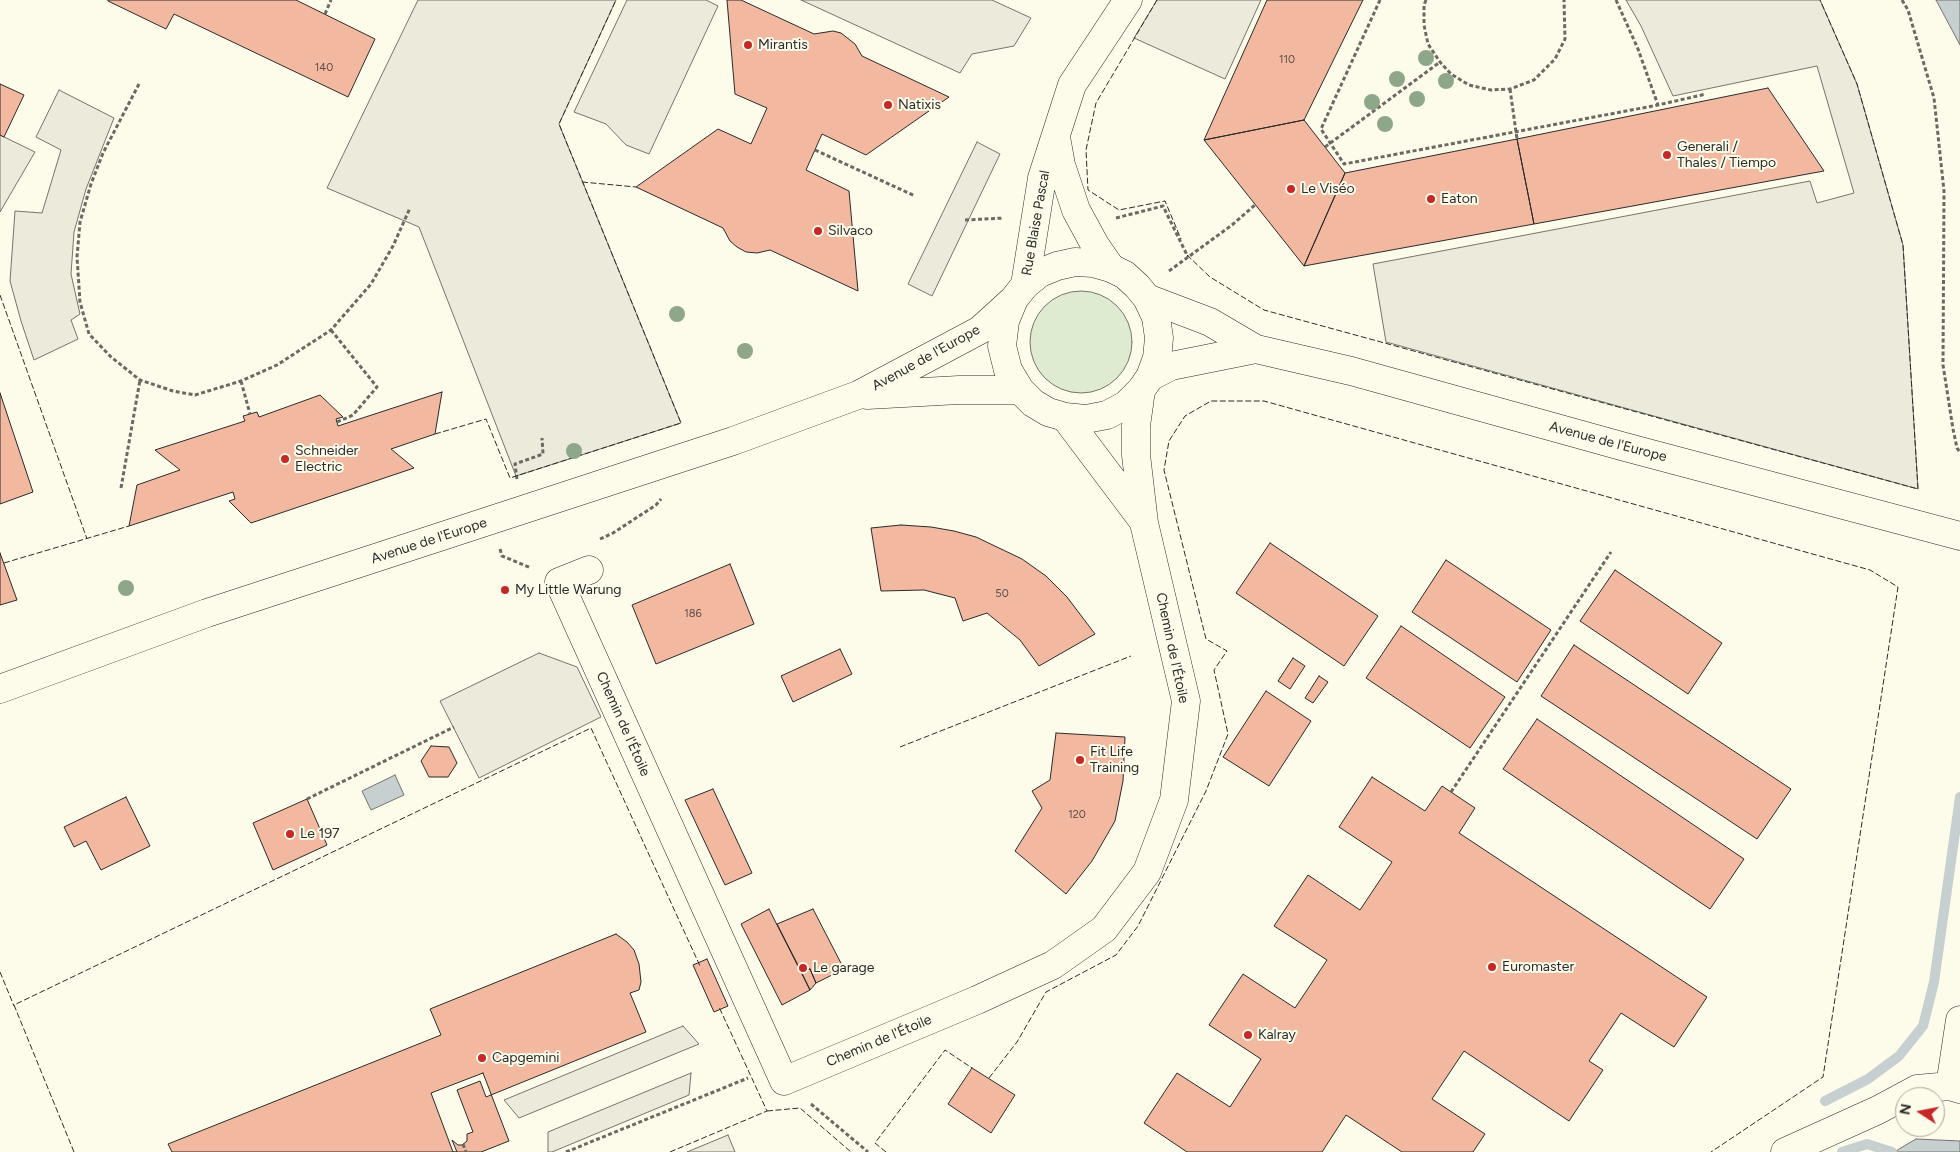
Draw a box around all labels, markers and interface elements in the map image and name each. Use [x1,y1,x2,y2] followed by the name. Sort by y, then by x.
[758,37,808,53] place label: Mirantis
[742,39,754,51] marker: Mirantis
[1279,53,1295,67] house number: 110
[315,61,333,75] house number: 140
[898,97,941,113] place label: Natixis
[882,99,894,111] marker: Natixis
[1677,139,1776,172] place label: Generali / Thales / Tiempo
[1661,149,1673,161] marker: Generali / Thales / Tiempo
[1018,169,1054,277] street label: Rue Blaise Pascal
[1301,181,1355,197] place label: Le Viséo
[1285,183,1297,195] marker: Le Viséo
[1441,191,1478,207] place label: Eaton
[1425,193,1437,205] marker: Eaton
[828,223,873,239] place label: Silvaco
[812,225,824,237] marker: Silvaco
[869,321,983,395] street label: Avenue de l'Europe
[1547,418,1669,466] street label: Avenue de l'Europe
[295,443,358,476] place label: Schneider Electric
[279,453,291,465] marker: Schneider Electric
[369,514,489,568] street label: Avenue de l'Europe
[515,582,622,598] place label: My Little Warung
[499,584,511,596] marker: My Little Warung
[995,587,1009,601] house number: 50
[1152,591,1192,705] street label: Chemin de l'Étoile
[684,607,702,621] house number: 186
[592,669,654,779] street label: Chemin de l'Étoile
[1090,744,1139,776] place label: Fit Life Training
[1074,754,1086,766] marker: Fit Life Training
[1068,808,1086,822] house number: 120
[300,826,340,842] place label: Le 197
[284,828,296,840] marker: Le 197
[1502,959,1574,975] place label: Euromaster
[813,960,874,976] place label: Le garage
[1486,961,1498,973] marker: Euromaster
[797,962,809,974] marker: Le garage
[824,1011,934,1071] street label: Chemin de l'Étoile
[1258,1027,1296,1043] place label: Kalray
[1242,1029,1254,1041] marker: Kalray
[492,1050,560,1066] place label: Capgemini
[476,1052,488,1064] marker: Capgemini
[1895,1087,1945,1137] north arrow
[1896,1102,1915,1116] text: N

